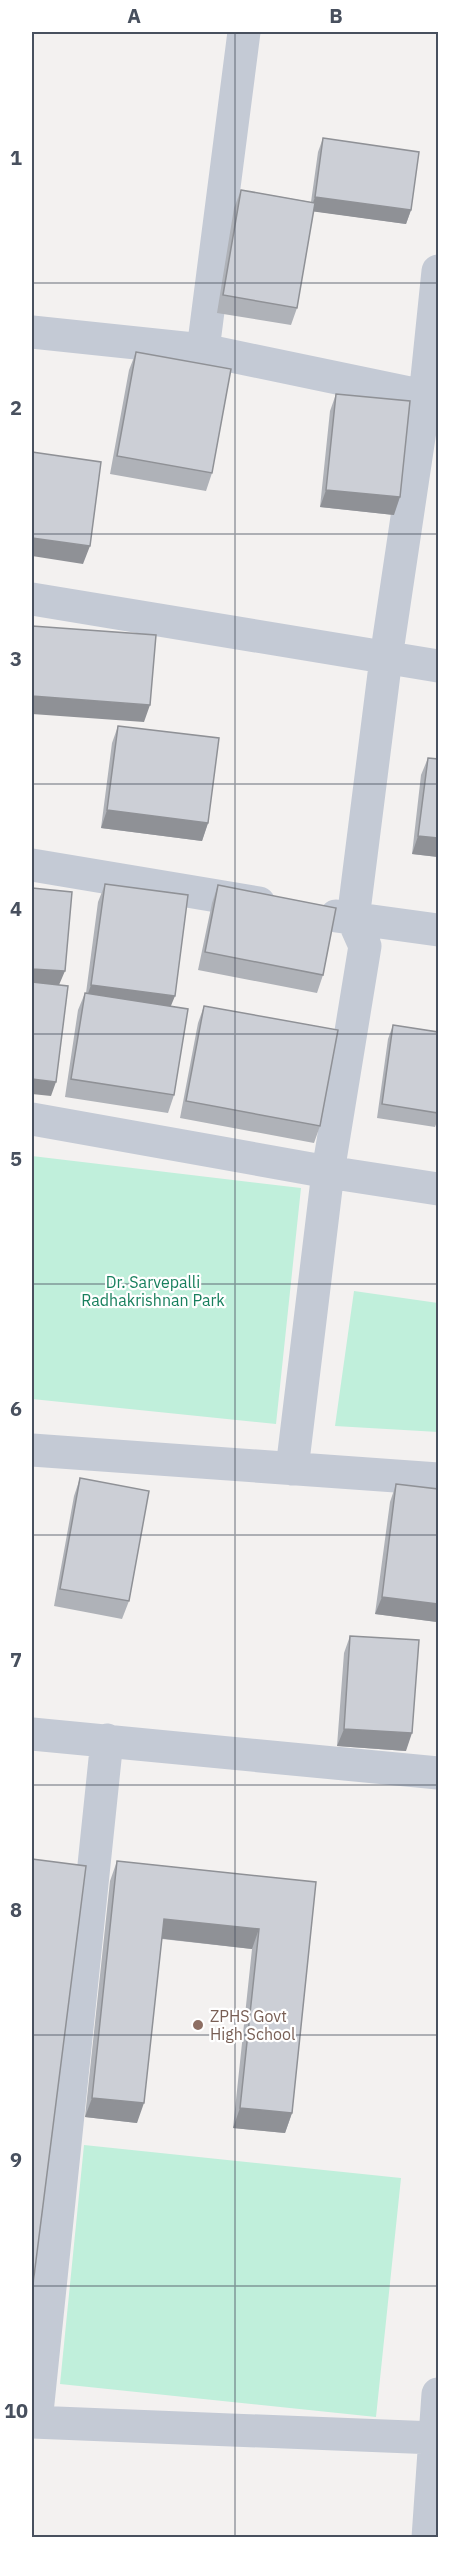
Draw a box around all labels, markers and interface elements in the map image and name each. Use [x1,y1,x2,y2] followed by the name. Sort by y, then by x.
[127,2,141,29] text: A
[329,2,343,29] text: B
[10,144,22,171] text: 1
[10,394,22,421] text: 2
[10,645,22,672] text: 3
[10,895,22,922] text: 4
[10,1145,22,1172] text: 5
[81,1272,225,1310] park label: Dr. Sarvepalli Radhakrishnan Park
[10,1395,22,1422] text: 6
[10,1646,22,1673] text: 7
[10,1896,22,1923] text: 8
[210,2006,295,2044] place label: ZPHS Govt High School
[191,2018,205,2032] marker: ZPHS Govt High School
[10,2146,22,2173] text: 9
[4,2397,28,2424] text: 10

